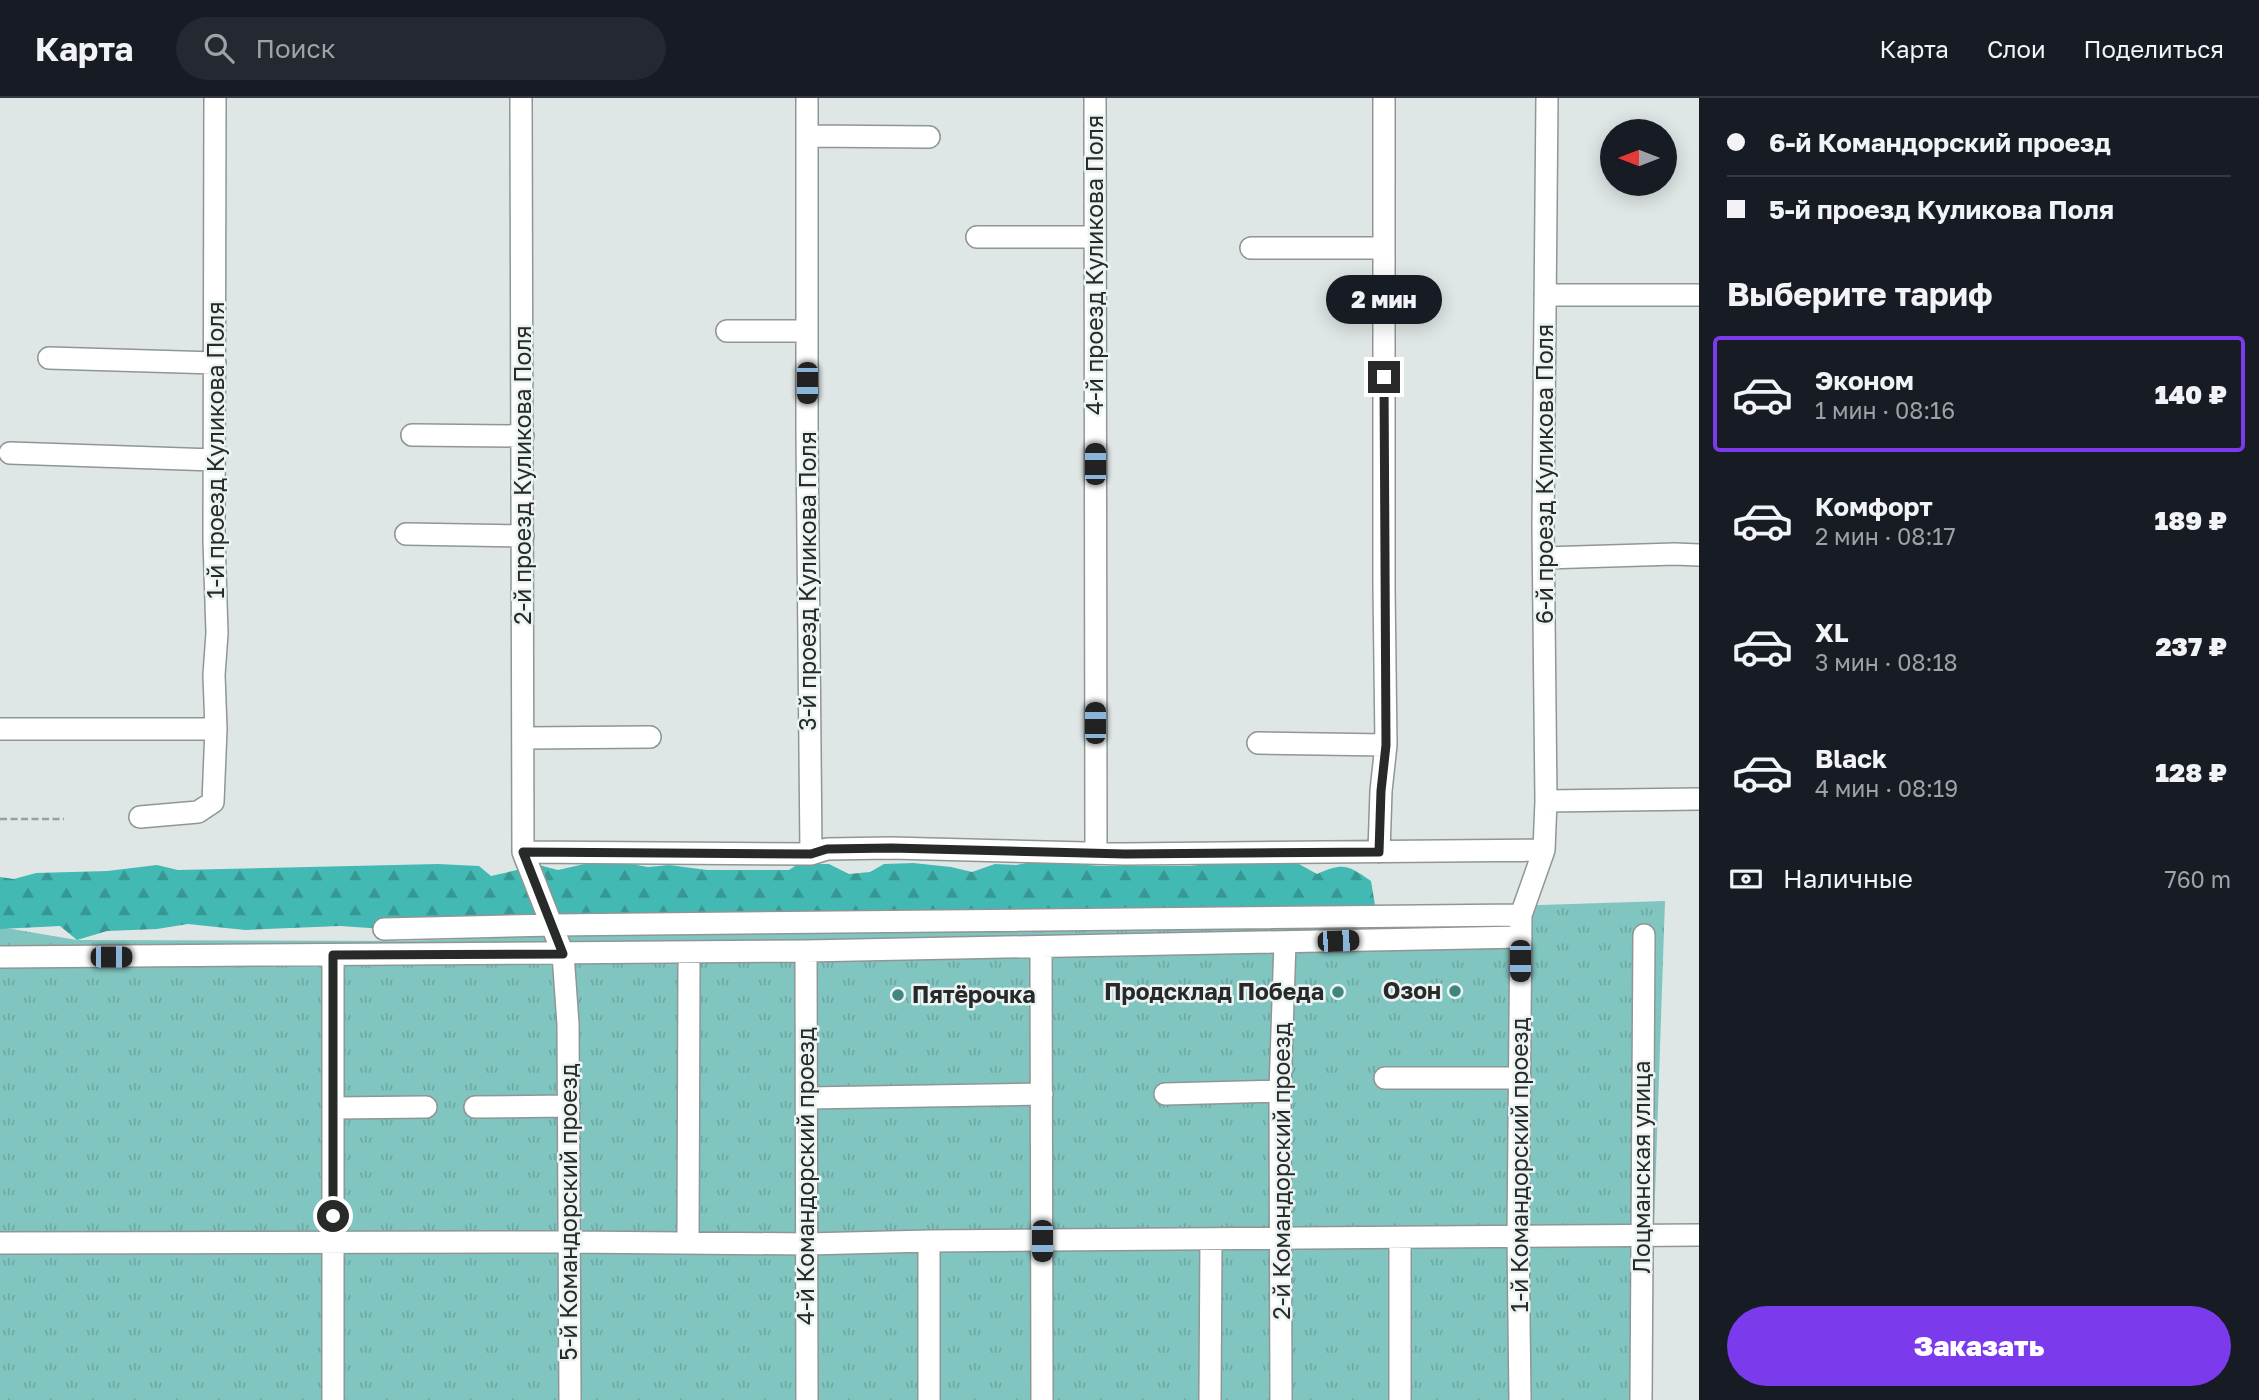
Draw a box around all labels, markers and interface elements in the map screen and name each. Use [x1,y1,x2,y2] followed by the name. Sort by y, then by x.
[176,17,666,80] search box
[35,29,134,68] text: Карта
[200,29,238,67] icon: search
[256,33,336,64] text: Поиск
[1879,34,1949,63] text: Карта
[1987,34,2046,63] text: Слои
[2084,34,2224,63] text: Поделиться
[1080,115,1108,415] street label: 4-й проезд Куликова Поля
[1600,119,1676,196] north arrow
[1600,119,1677,196] map controls
[1769,127,2111,158] text: 6-й Командорский проезд
[1769,194,2114,225] text: 5-й проезд Куликова Поля
[1326,275,1442,324] callout: 2 мин
[1727,275,1993,313] text: Выберите тариф
[1351,285,1417,313] text: 2 мин
[201,301,229,599] street label: 1-й проезд Куликова Поля
[1530,324,1558,624] street label: 6-й проезд Куликова Поля
[508,325,536,625] street label: 2-й проезд Куликова Поля
[1368,361,1400,393] route end
[797,362,818,404] car
[1731,363,1794,426] icon: car
[1815,365,1914,396] text: Эконом
[2155,379,2227,410] text: 140 ₽
[1815,396,1955,424] text: 1 мин · 08:16
[793,431,821,731] street label: 3-й проезд Куликова Поля
[1085,443,1106,485] car
[1731,489,1794,552] icon: car
[1815,491,1933,522] text: Комфорт
[2155,505,2227,536] text: 189 ₽
[1815,522,1956,550] text: 2 мин · 08:17
[1731,615,1794,678] icon: car
[1815,617,1849,648] text: XL
[2155,631,2227,662] text: 237 ₽
[1815,648,1958,676] text: 3 мин · 08:18
[1085,702,1106,744] car
[1731,741,1794,804] icon: car
[1815,743,1887,774] text: Black
[2155,757,2227,788] text: 128 ₽
[1815,774,1958,802] text: 4 мин · 08:19
[1727,860,1765,898] icon: cash
[1783,863,1913,894] text: Наличные
[2165,865,2231,893] text: 760 m
[1317,930,1360,952] car
[1510,940,1531,982] car
[91,947,133,968] car
[1383,976,1441,1004] place label: Озон
[1104,977,1324,1005] place label: Продсклад Победа
[912,980,1036,1008] place label: Пятёрочка
[1447,983,1463,999] marker: Озон
[1330,984,1346,1000] marker: Продсклад Победа
[890,987,906,1003] marker: Пятёрочка
[1505,1017,1533,1313] street label: 1-й Командорский проезд
[1267,1022,1295,1320] street label: 2-й Командорский проезд
[791,1027,819,1325] street label: 4-й Командорский проезд
[1627,1061,1655,1273] street label: Лоцманская улица
[554,1063,582,1361] street label: 5-й Командорский проезд
[317,1200,349,1232] route start
[1032,1220,1053,1262] car
[1727,1306,2231,1386] button: Заказать

